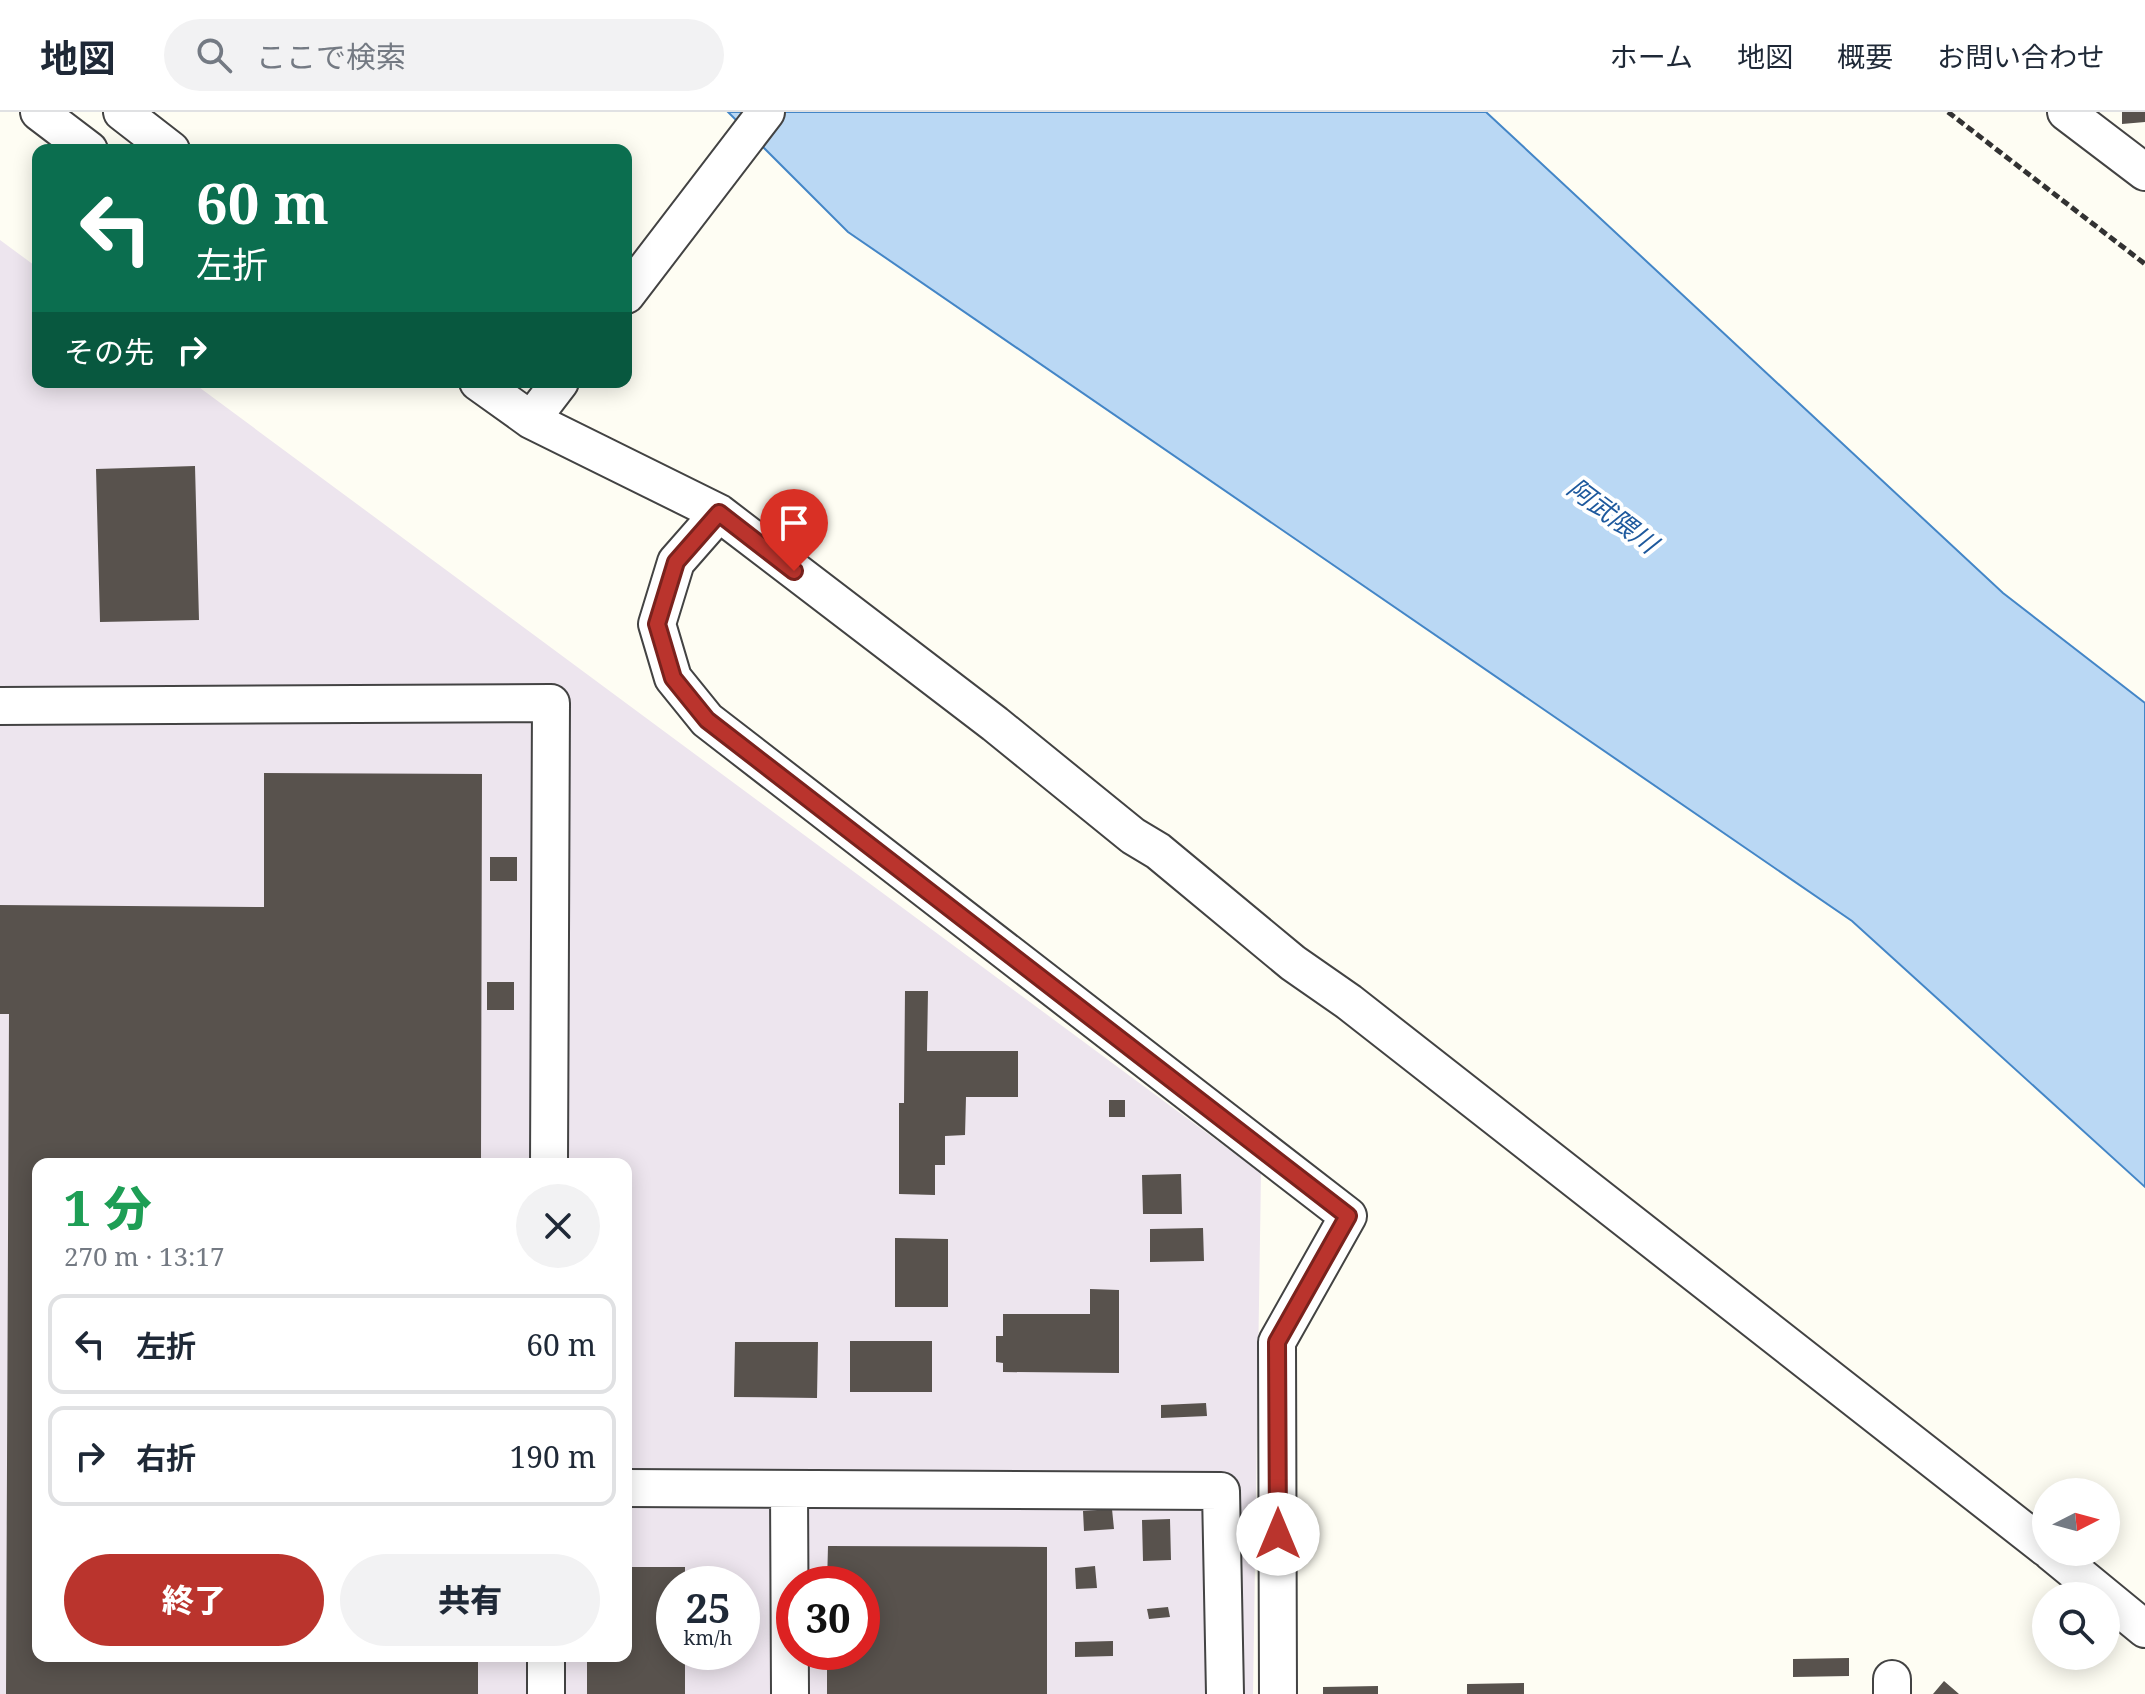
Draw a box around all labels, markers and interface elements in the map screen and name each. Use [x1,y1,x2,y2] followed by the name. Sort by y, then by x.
[164,19,724,91] search box
[40,31,116,83] text: 地図
[192,33,236,77] icon: search
[256,36,406,77] text: ここで検索
[1610,37,1693,75] text: ホーム
[1737,37,1793,75] text: 地図
[1837,37,1893,75] text: 概要
[1937,37,2105,75] text: お問い合わせ
[196,164,329,240] text: 60 m
[64,176,168,280] icon: left
[196,240,268,289] text: 左折
[170,328,214,372] icon: right
[64,331,154,372] text: その先
[1561,469,1668,562] water label: 阿武隈川
[760,489,828,571] pin
[772,501,816,545] icon: arrive
[64,1175,152,1240] text: 1 分
[516,1184,600,1268] button: close
[64,1238,225,1274] text: 270 m · 13:17
[68,1322,112,1366] icon: left
[526,1324,596,1365] text: 60 m
[136,1325,196,1366] text: 左折
[68,1434,112,1478] icon: right
[510,1436,596,1477] text: 190 m
[136,1437,196,1478] text: 右折
[2032,1478,2120,1566] north arrow
[2032,1478,2120,1670] map controls
[1236,1492,1320,1576] position arrow
[64,1554,324,1646] button: 終了
[340,1554,600,1646] button: 共有
[776,1566,880,1670] speed limit sign: 30
[685,1580,731,1635] text: 25
[2032,1582,2120,1670] button: search
[683,1624,733,1651] text: km/h

